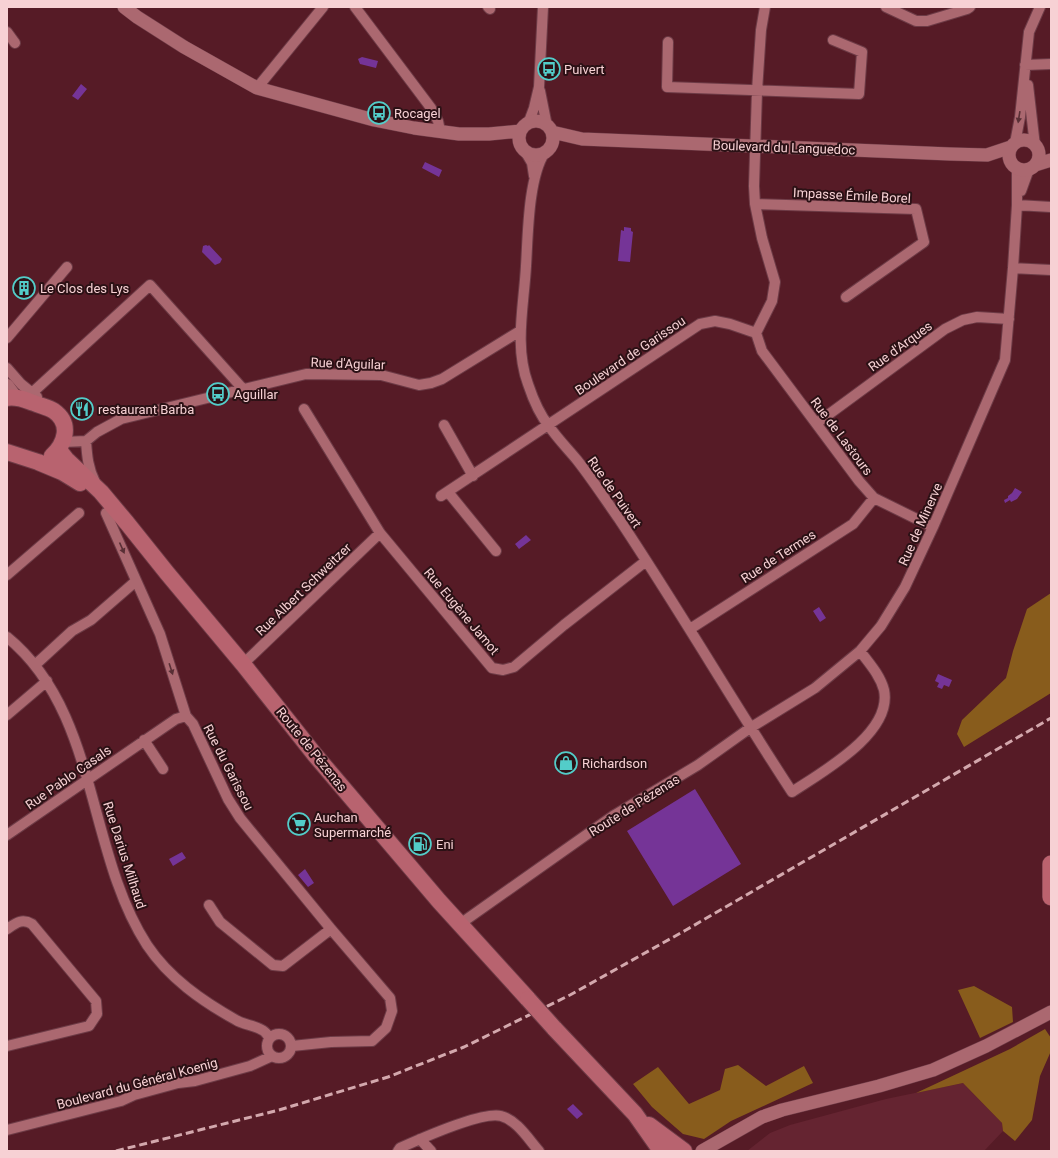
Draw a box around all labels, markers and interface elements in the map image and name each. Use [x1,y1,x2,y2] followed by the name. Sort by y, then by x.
[536,56,562,82] bus stop icon: Puivert
[564,62,605,77] place label: Puivert
[366,100,392,126] bus stop icon: Rocagel
[394,106,441,121] place label: Rocagel
[1016,111,1022,124] one-way arrow
[712,138,856,157] street label: Boulevard du Languedoc
[793,185,911,206] street label: Impasse Émile Borel
[11,275,37,301] building icon: Le Clos des Lys
[40,281,130,296] place label: Le Clos des Lys
[572,313,688,398] street label: Boulevard de Garissou
[866,318,935,375] street label: Rue d'Arques
[310,355,386,372] street label: Rue d'Aguilar
[205,381,231,407] bus stop icon: Aguillar
[234,387,279,402] place label: Aguillar
[808,395,876,478] street label: Rue de Lastours
[69,396,95,422] restaurant icon: restaurant Barba
[98,402,194,417] place label: restaurant Barba
[585,454,645,531] street label: Rue de Puivert
[896,480,945,568] street label: Rue de Minerve
[738,527,819,586] street label: Rue de Termes
[253,540,355,639] street label: Rue Albert Schweitzer
[119,543,125,555] one-way arrow
[421,565,502,658] street label: Rue Eugène Jamot
[168,663,174,675] one-way arrow
[273,704,350,795] street label: Route de Pézenas
[200,722,257,813] street label: Rue du Garissou
[23,742,114,812] street label: Rue Pablo Casals
[553,750,579,776] shop icon: Richardson
[582,756,647,771] place label: Richardson
[586,771,682,839] street label: Route de Pézenas
[100,800,149,911] street label: Rue Darius Milhaud
[314,810,391,840] place label: Auchan Supermarché
[286,811,312,837] supermarket icon: Auchan Supermarché
[407,831,433,857] fuel station icon: Eni
[436,837,454,852] place label: Eni
[55,1055,219,1112] street label: Boulevard du Général Koenig

